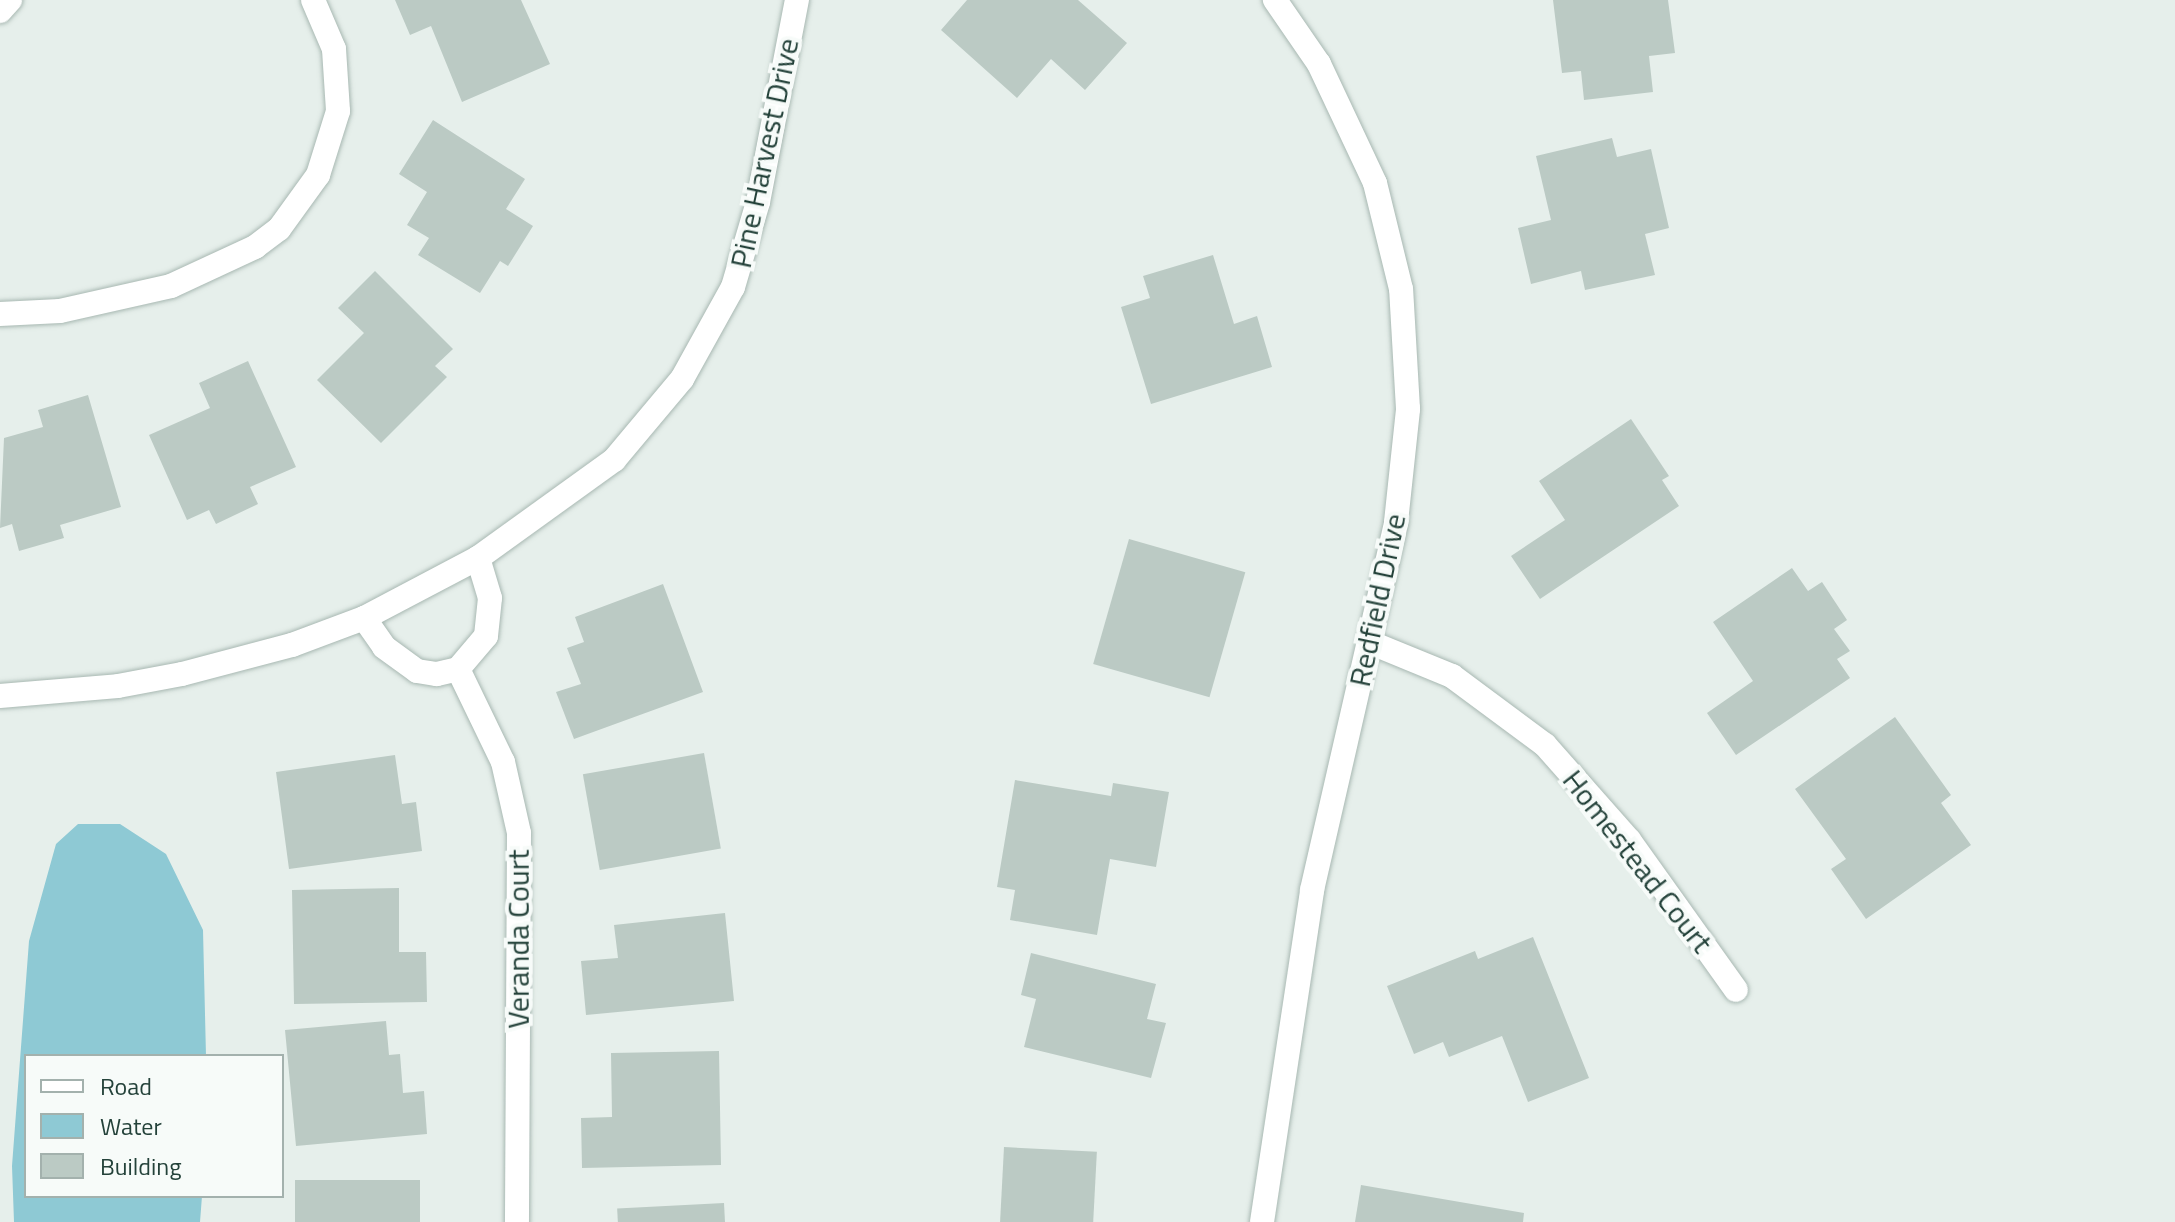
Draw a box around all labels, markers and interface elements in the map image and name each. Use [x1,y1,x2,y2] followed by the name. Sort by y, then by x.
[722,35,806,271] street label: Pine Harvest Drive
[1341,510,1413,690] street label: Redfield Drive
[1555,762,1721,960] street label: Homestead Court
[500,849,536,1029] street label: Veranda Court
[24,1054,284,1198] legend
[100,1068,152,1104] text: Road
[100,1108,162,1144] text: Water
[100,1148,182,1184] text: Building

